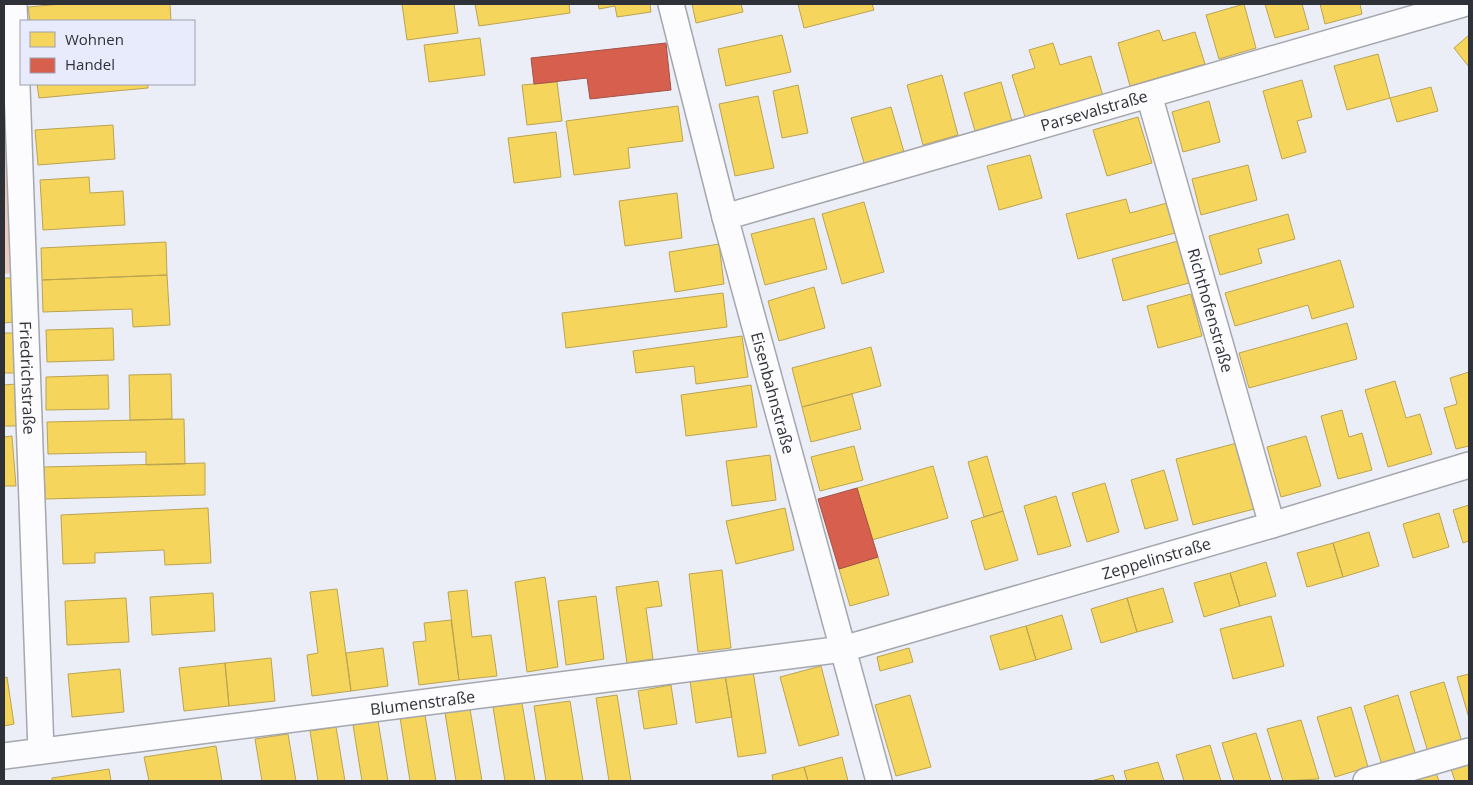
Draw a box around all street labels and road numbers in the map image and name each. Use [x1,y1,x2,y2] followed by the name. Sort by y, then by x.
[1038,85,1150,136] street label: Parsevalstraße
[1182,246,1239,375] street label: Richthofenstraße
[14,321,41,435] street label: Friedrichstraße
[746,329,800,456] street label: Eisenbahnstraße
[1099,532,1213,585] street label: Zeppelinstraße
[369,685,476,720] street label: Blumenstraße

